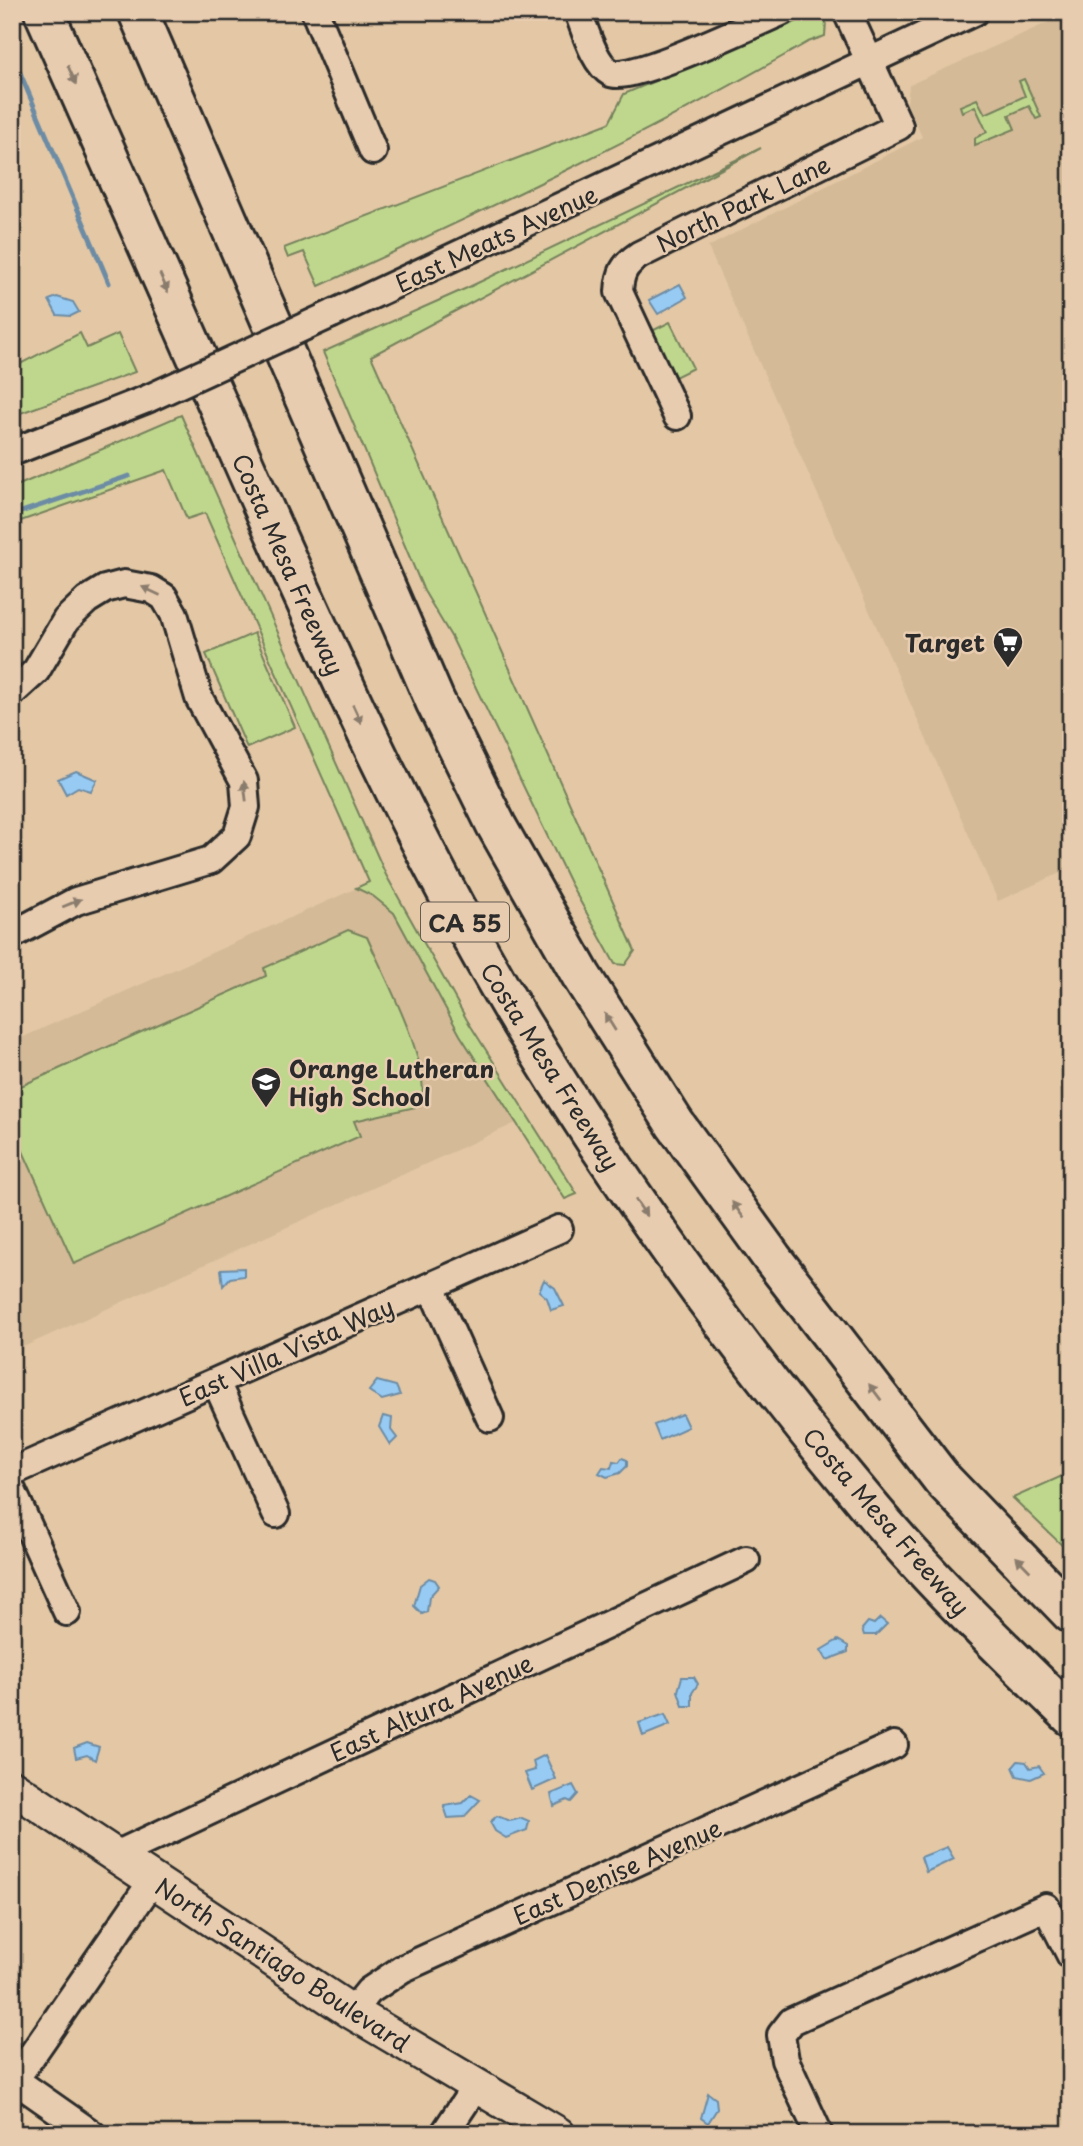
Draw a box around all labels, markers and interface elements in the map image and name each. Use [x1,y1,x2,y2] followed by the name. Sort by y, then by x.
[67,64,78,85] one-way arrow
[650,145,836,261] street label: North Park Lane
[389,175,603,301] street label: East Meats Avenue
[159,272,170,293] one-way arrow
[224,447,354,681] street label: Costa Mesa Freeway
[141,585,161,597] one-way arrow
[905,624,985,660] place label: Target
[991,625,1025,669] supermarket icon: Target
[351,704,363,724] one-way arrow
[239,780,250,802] one-way arrow
[62,897,83,908] one-way arrow
[421,903,509,942] road number: CA 55
[472,955,630,1177] street label: Costa Mesa Freeway
[603,1013,616,1032] one-way arrow
[289,1050,494,1114] place label: Orange Lutheran High School
[249,1065,283,1109] school or university icon: Orange Lutheran High School
[634,1199,648,1217] one-way arrow
[731,1201,745,1219] one-way arrow
[173,1287,399,1415] street label: East Villa Vista Way
[868,1383,882,1401] one-way arrow
[795,1419,979,1623] street label: Costa Mesa Freeway
[1015,1555,1032,1572] one-way arrow
[323,1644,539,1770] street label: East Altura Avenue
[507,1809,727,1933] street label: East Denise Avenue
[149,1868,418,2060] street label: North Santiago Boulevard

